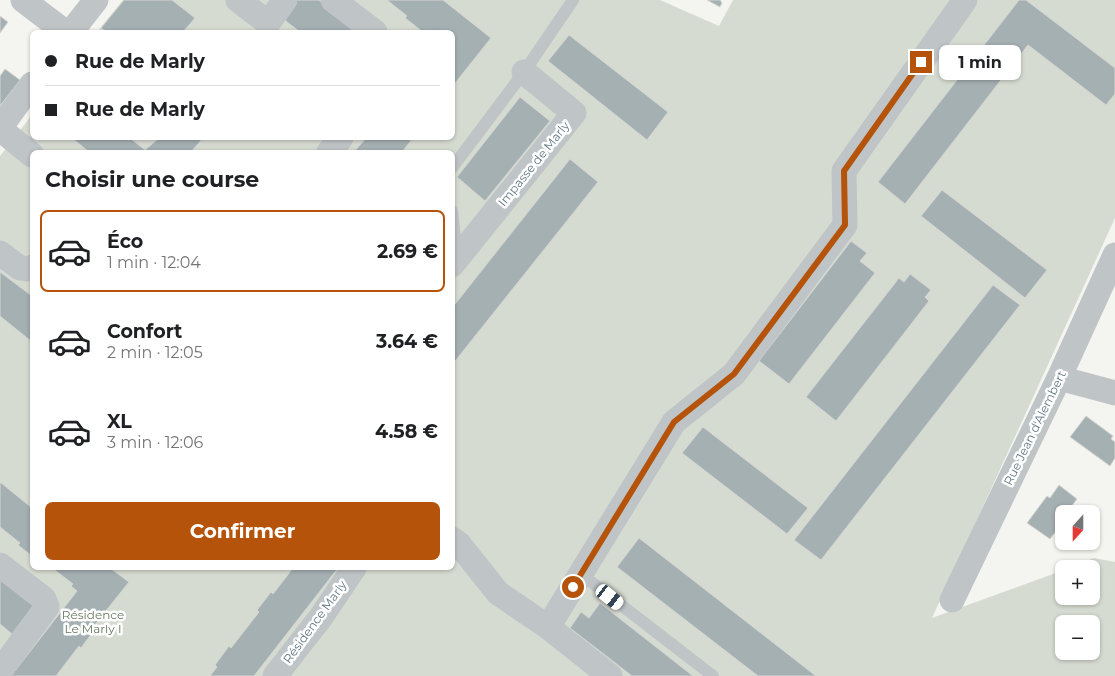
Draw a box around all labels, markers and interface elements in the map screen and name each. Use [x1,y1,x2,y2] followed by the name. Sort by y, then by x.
[938,44,1021,80] callout: 1 min
[75,50,205,73] text: Rue de Marly
[910,51,932,73] route end
[958,53,1002,72] text: 1 min
[75,98,205,121] text: Rue de Marly
[495,118,573,209] street label: Impasse de Marly
[45,166,259,193] text: Choisir une course
[47,229,92,274] icon: car
[107,230,143,253] text: Éco
[377,240,438,263] text: 2.69 €
[107,253,201,272] text: 1 min · 12:04
[47,319,92,364] icon: car
[107,320,182,343] text: Confort
[376,330,438,353] text: 3.64 €
[107,343,203,362] text: 2 min · 12:05
[1000,368,1069,488] street label: Rue Jean d'Alembert
[47,409,92,454] icon: car
[107,410,132,433] text: XL
[375,420,438,443] text: 4.58 €
[107,433,203,452] text: 3 min · 12:06
[45,502,440,560] button: Confirmer
[1055,505,1100,550] north arrow
[1055,505,1100,660] map controls
[1055,560,1100,605] button: +
[562,576,584,598] route start
[280,577,350,666] street label: Résidence Marly
[593,582,626,612] car
[62,607,124,636] park label: Résidence Le Marly I
[1055,615,1100,660] button: −

